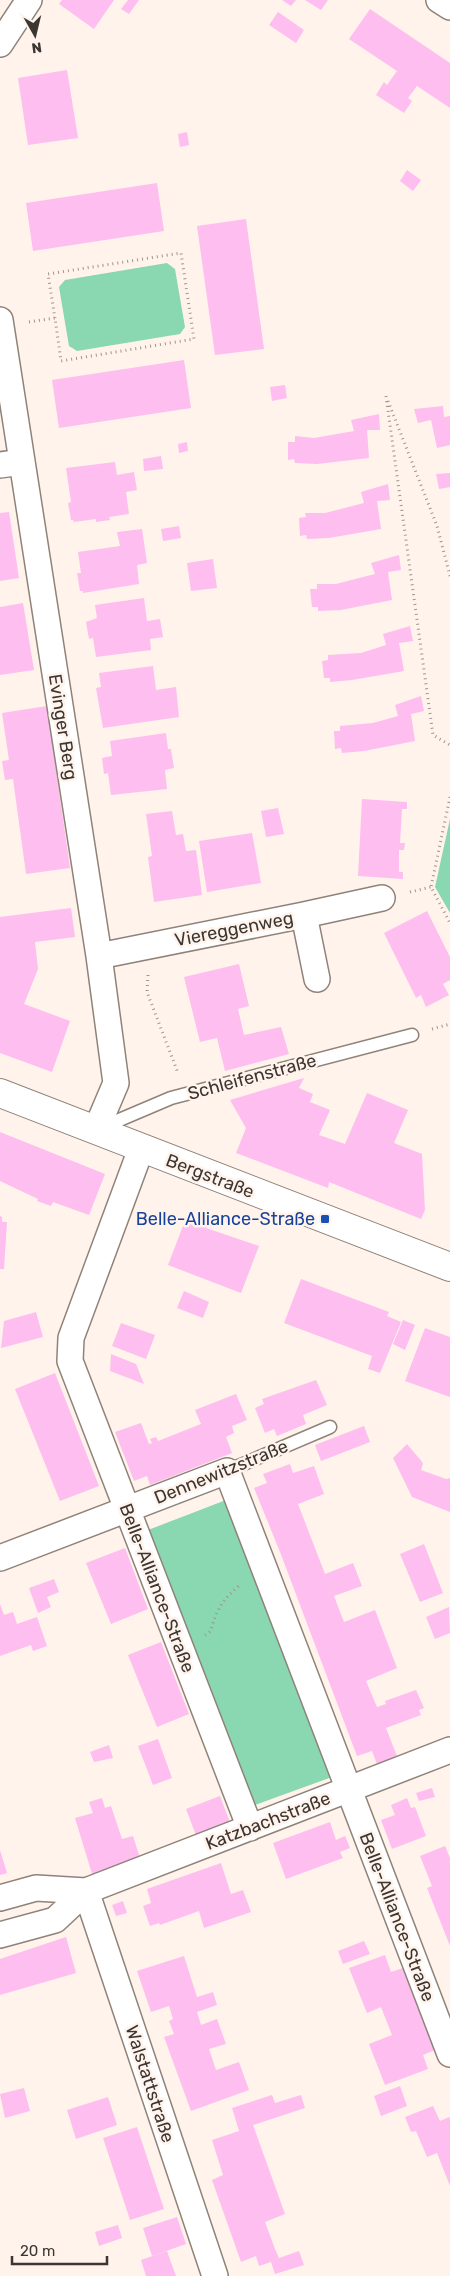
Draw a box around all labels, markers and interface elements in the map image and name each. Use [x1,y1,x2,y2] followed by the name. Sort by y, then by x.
[10,10,60,60] north arrow
[31,38,43,56] text: N
[44,672,82,782] street label: Evinger Berg
[173,907,295,951] street label: Viereggenweg
[185,1049,319,1105] street label: Schleifenstraße
[163,1149,257,1203] street label: Bergstraße
[136,1208,315,1230] place label: Belle-Alliance-Straße
[319,1213,331,1225] marker: Belle-Alliance-Straße
[151,1435,291,1509] street label: Dennewitzstraße
[115,1500,199,1676] street label: Belle-Alliance-Straße
[203,1787,333,1855] street label: Katzbachstraße
[355,1829,439,2005] street label: Belle-Alliance-Straße
[121,2023,179,2145] street label: Walstattstraße
[12,2234,108,2266] scale bar
[20,2242,55,2260] text: 20 m

